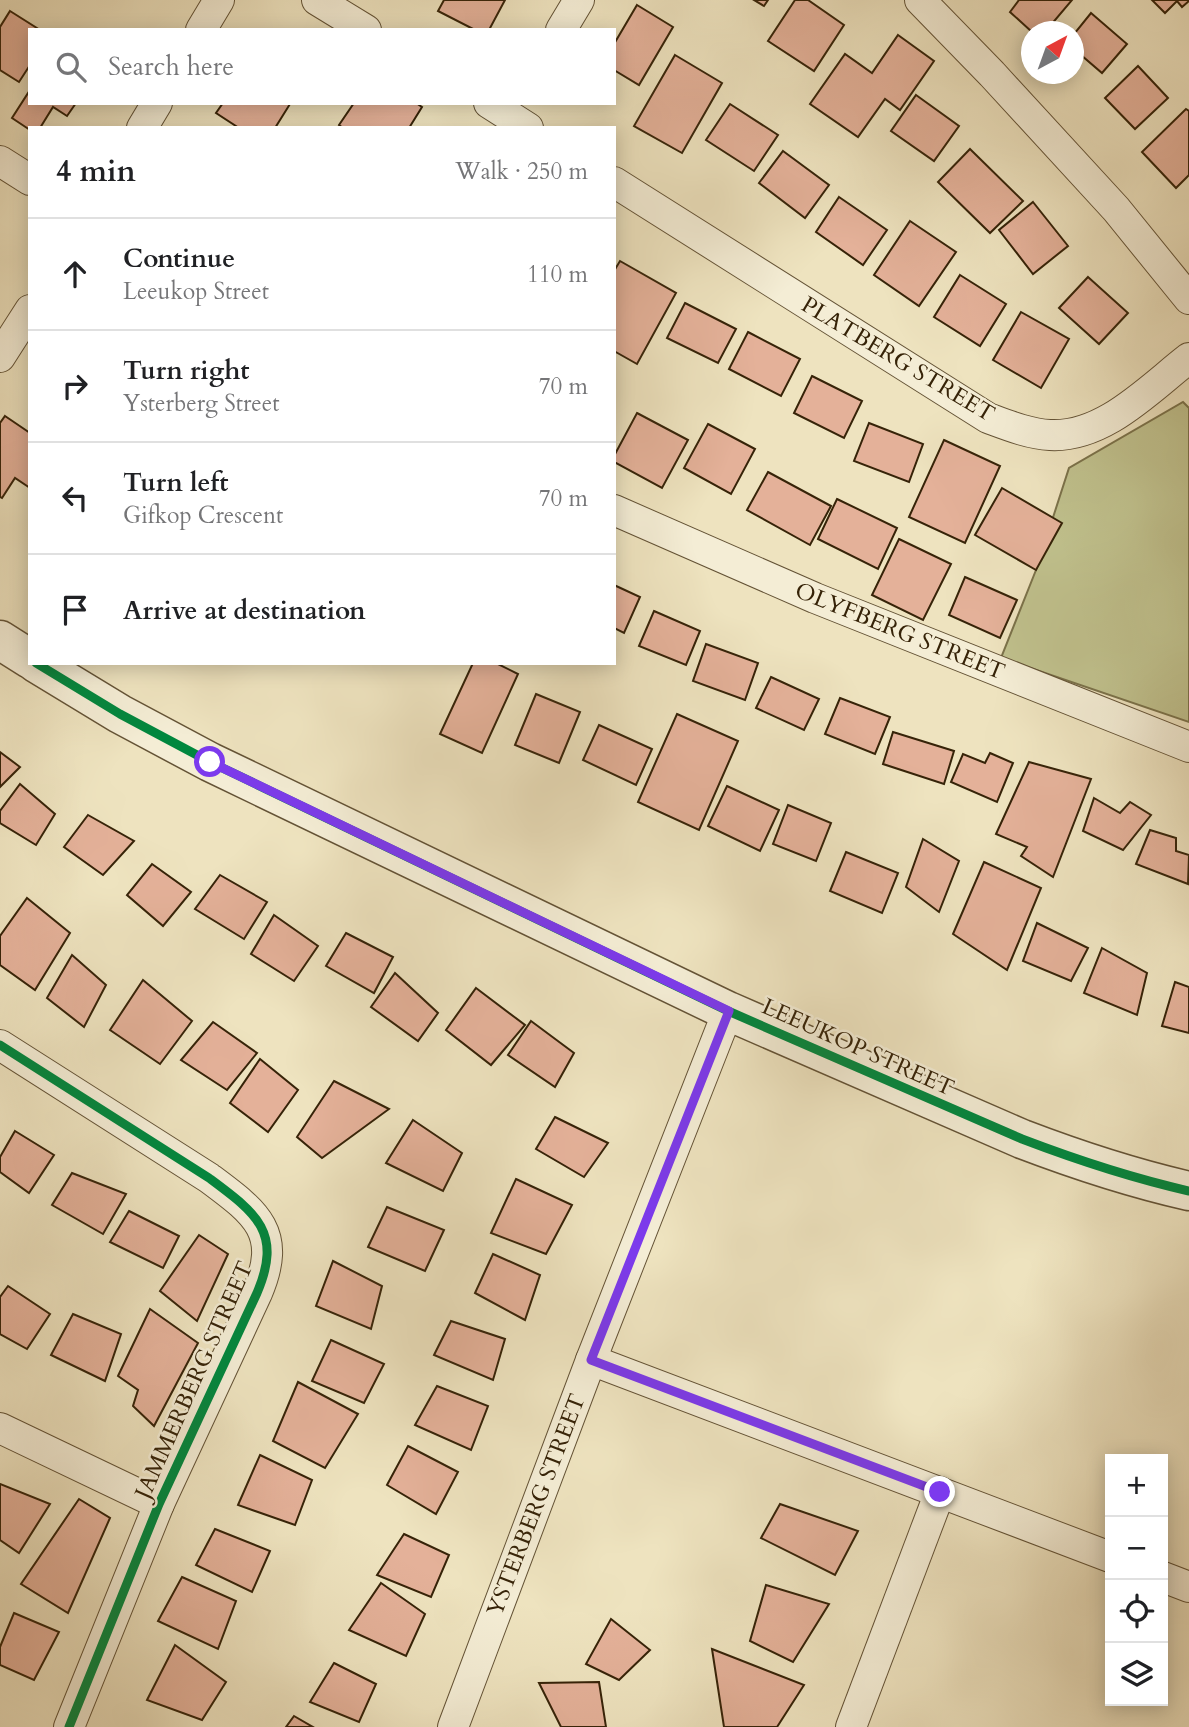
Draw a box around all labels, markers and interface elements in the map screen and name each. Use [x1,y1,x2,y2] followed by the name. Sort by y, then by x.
[1021,21,1084,84] north arrow
[28,28,616,105] search box
[52,48,90,86] icon: search
[108,49,234,84] text: Search here
[56,151,136,192] text: 4 min
[455,156,588,187] text: Walk · 250 m
[123,241,235,276] text: Continue
[56,255,94,293] icon: ahead
[527,259,588,290] text: 110 m
[123,276,269,307] text: Leeukop Street
[796,289,1001,429] street label: PLATBERG STREET
[123,353,250,388] text: Turn right
[56,367,94,405] icon: right
[539,371,588,402] text: 70 m
[123,388,280,419] text: Ysterberg Street
[123,465,228,500] text: Turn left
[56,479,94,517] icon: left
[539,483,588,514] text: 70 m
[123,500,283,531] text: Gifkop Crescent
[790,575,1010,687] street label: OLYFBERG STREET
[56,591,94,629] icon: arrive
[123,593,366,628] text: Arrive at destination
[194,746,225,777] route start
[757,991,959,1103] street label: LEEUKOP STREET
[126,1256,261,1507] street label: JAMMERBERG STREET
[479,1389,593,1620] street label: YSTERBERG STREET
[1105,1454,1168,1706] map controls
[1105,1454,1168,1517] button: +
[924,1476,955,1507] route end
[1105,1517,1168,1580] button: −
[1105,1580,1168,1643] button: locate
[1105,1643,1168,1706] button: layers

